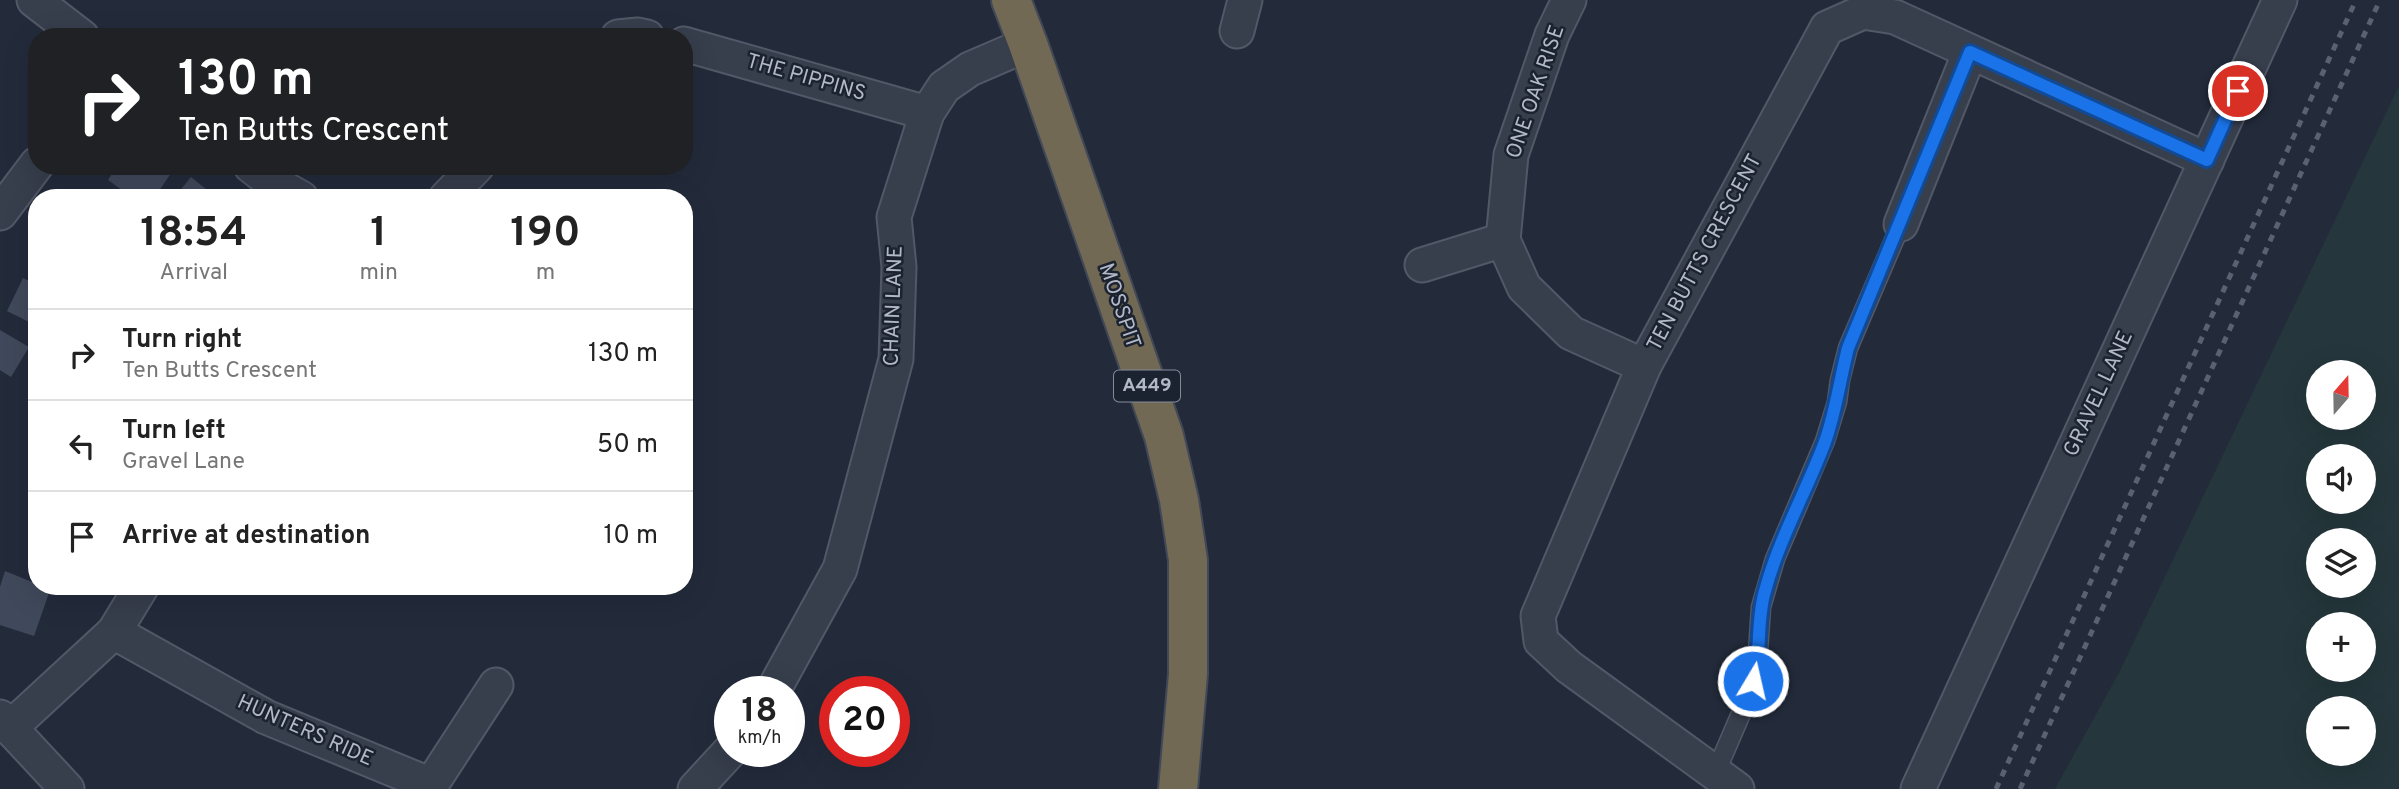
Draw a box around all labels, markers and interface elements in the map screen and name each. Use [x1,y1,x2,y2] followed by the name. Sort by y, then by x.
[1501,22,1571,162] street label: ONE OAK RISE
[743,48,869,108] street label: THE PIPPINS
[178,51,314,113] text: 130 m
[63,56,154,147] icon: right
[2208,61,2268,121] pin
[2219,72,2257,110] icon: arrive
[178,112,449,152] text: Ten Butts Crescent
[1642,150,1768,356] street label: TEN BUTTS CRESCENT
[140,208,247,261] text: 18:54
[370,208,387,261] text: 1
[510,208,581,261] text: 190
[878,245,910,367] street label: CHAIN LANE
[160,259,228,288] text: Arrival
[360,259,398,288] text: min
[536,259,555,288] text: m
[1092,260,1146,352] street label: MOSSPIT
[122,324,242,357] text: Turn right
[2058,327,2140,461] street label: GRAVEL LANE
[63,336,101,374] icon: right
[588,338,658,371] text: 130 m
[122,357,317,386] text: Ten Butts Crescent
[2306,360,2376,430] north arrow
[2306,360,2376,766] map controls
[1114,370,1180,402] road number: A449
[122,415,226,448] text: Turn left
[63,427,101,465] icon: left
[597,429,658,462] text: 50 m
[2306,444,2376,514] button: sound
[122,448,245,477] text: Gravel Lane
[63,518,101,556] icon: arrive
[122,520,370,553] text: Arrive at destination
[603,520,658,553] text: 10 m
[2306,528,2376,598] button: layers
[2306,612,2376,682] button: +
[1716,644,1790,718] position arrow
[819,676,910,767] speed limit sign: 20
[233,689,377,773] street label: HUNTERS RIDE
[741,690,778,734] text: 18
[2306,696,2376,766] button: −
[738,727,781,750] text: km/h

